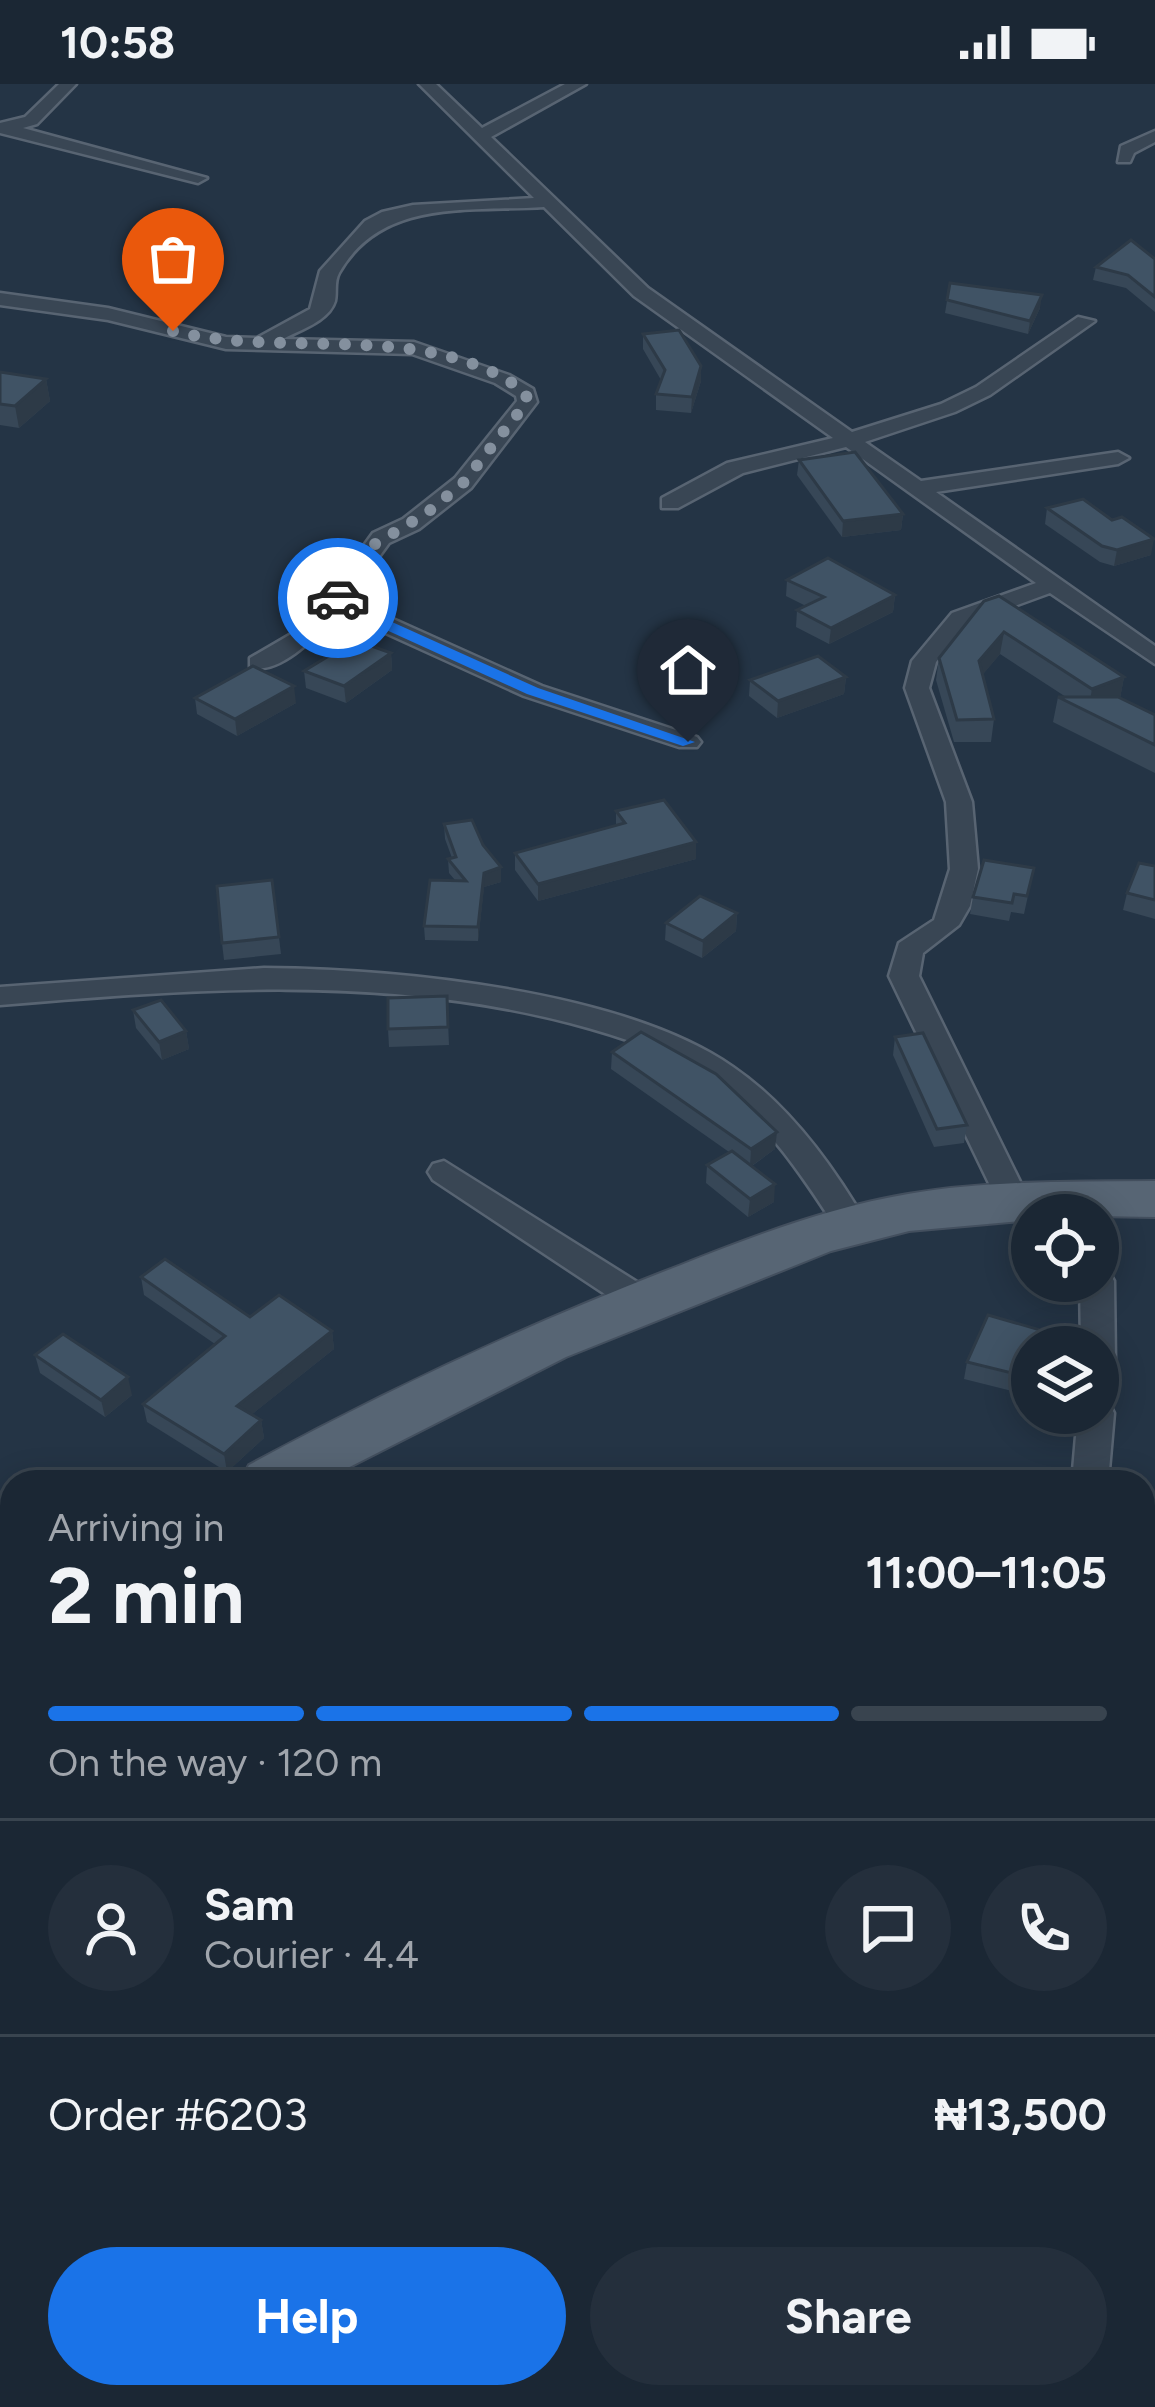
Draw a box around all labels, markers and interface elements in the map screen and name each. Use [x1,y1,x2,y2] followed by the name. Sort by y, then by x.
[60,15,175,69] text: 10:58
[122,208,224,331] pin
[140,226,206,292] icon: bag
[278,538,398,658] courier
[305,565,371,631] icon: car
[637,619,739,742] pin
[655,637,721,703] icon: home
[1011,1194,1119,1434] map controls
[1011,1194,1119,1302] button: locate
[1011,1326,1119,1434] button: layers
[48,1504,224,1551] text: Arriving in
[866,1545,1107,1599] text: 11:00–11:05
[48,1549,244,1643] text: 2 min
[48,1739,382,1786] text: On the way · 120 m
[48,1865,174,1991] button: person
[825,1865,951,1991] button: chat
[981,1865,1107,1991] button: phone
[204,1877,295,1931] text: Sam
[204,1931,419,1978] text: Courier · 4.4
[48,2087,308,2141] text: Order #6203
[934,2087,1107,2141] text: ₦13,500
[48,2247,566,2385] button: Help
[590,2247,1107,2385] button: Share

